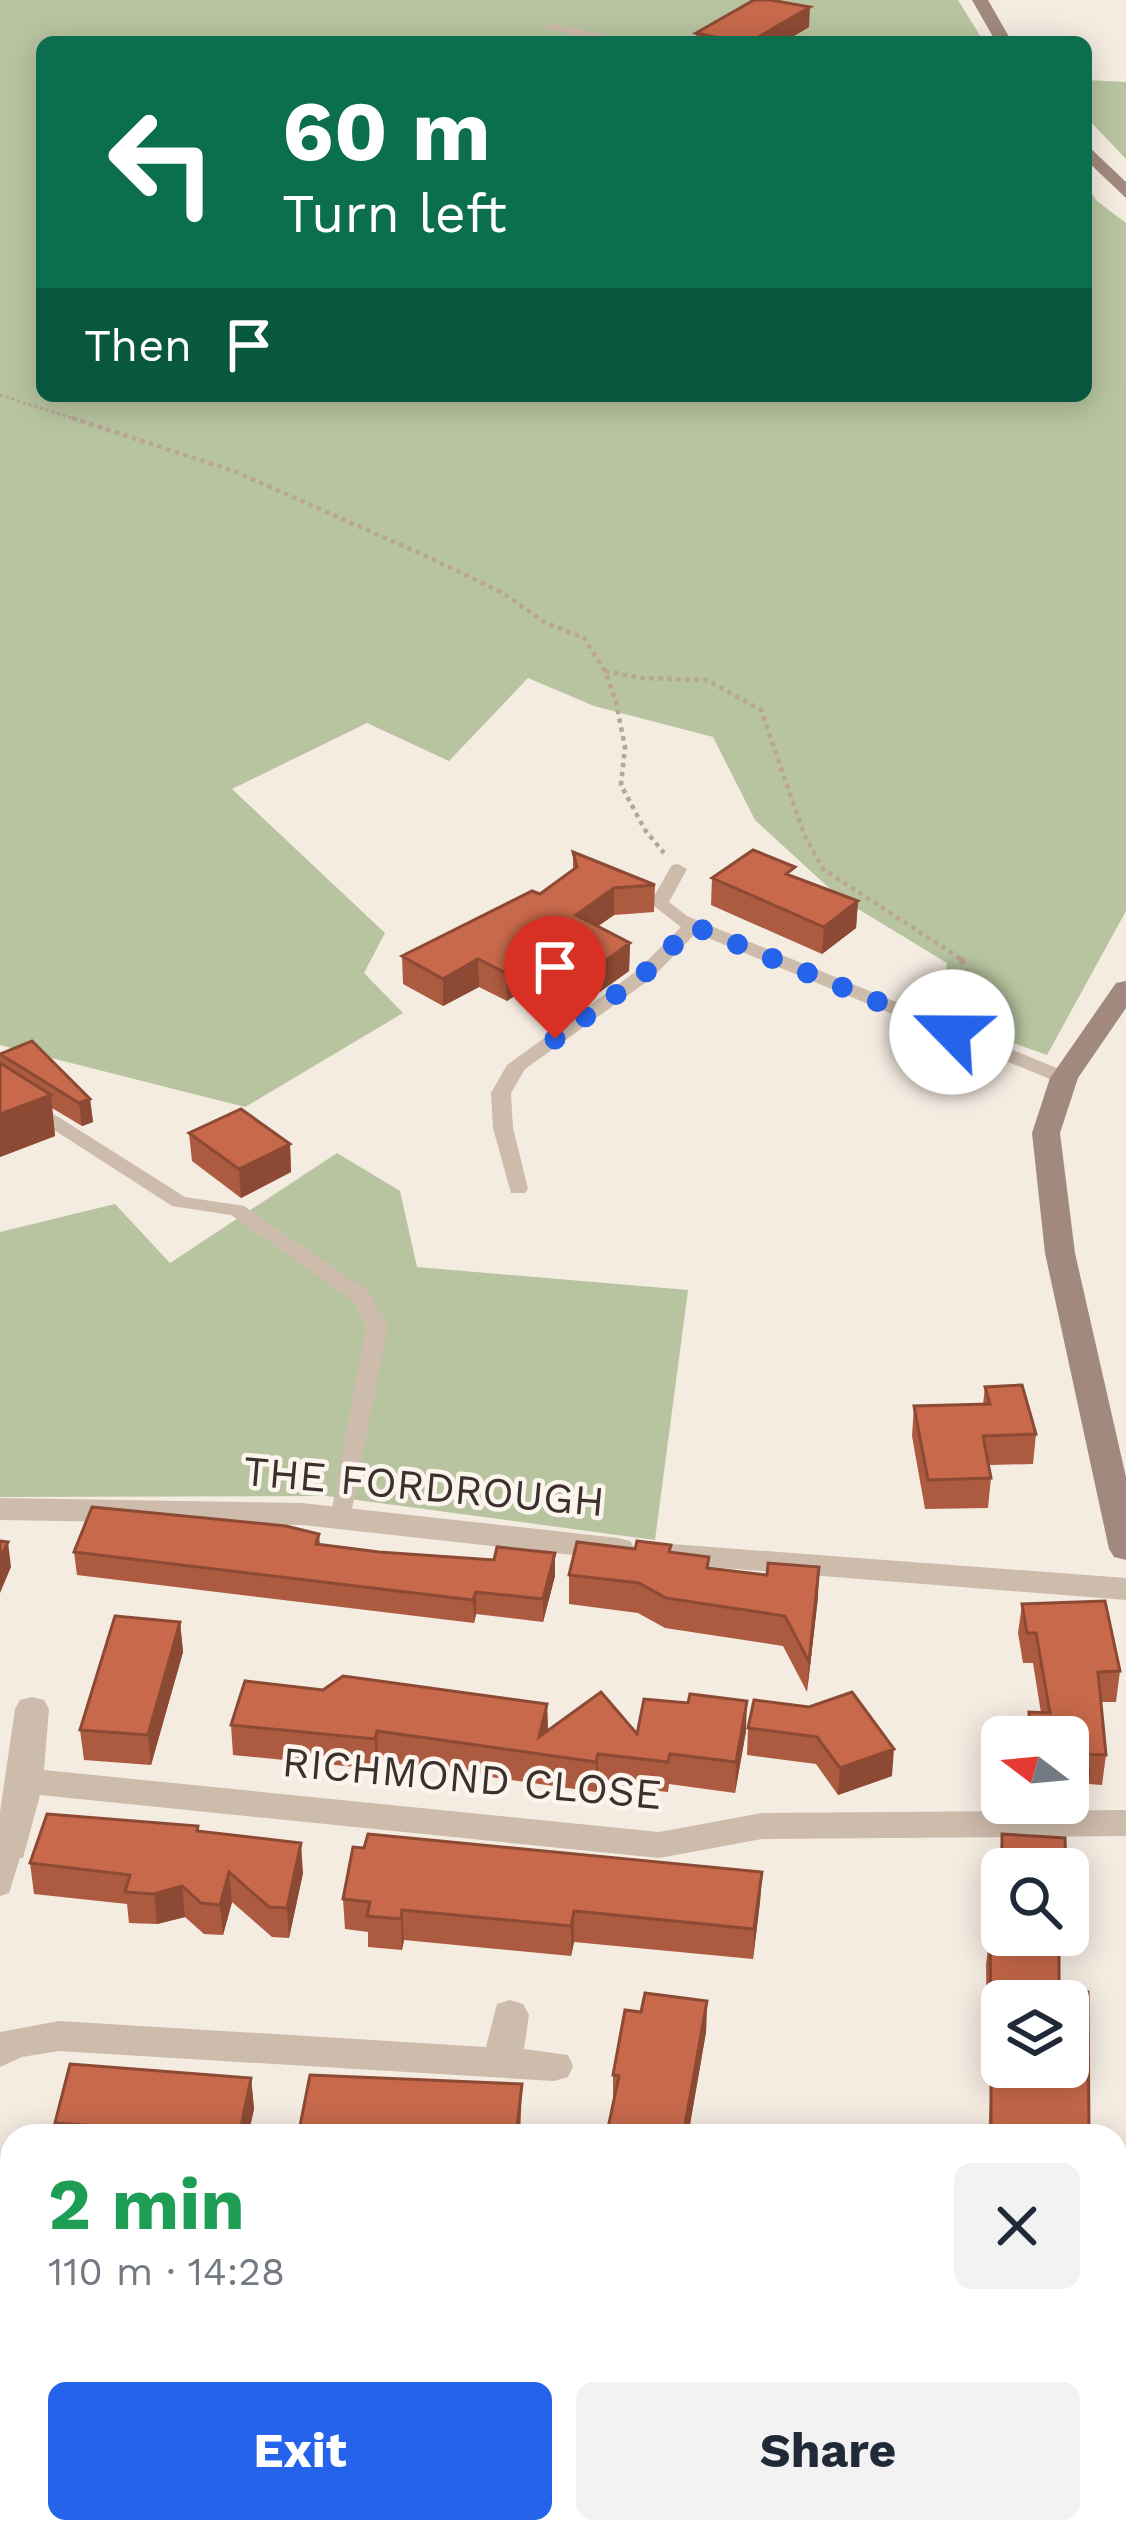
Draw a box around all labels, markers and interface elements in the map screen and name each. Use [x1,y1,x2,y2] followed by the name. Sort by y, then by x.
[282,82,491,180] text: 60 m
[84,84,240,240] icon: left
[282,182,507,245] text: Turn left
[216,312,282,378] icon: arrive
[84,319,192,372] text: Then
[504,916,606,1039] pin
[522,934,588,1000] icon: arrive
[889,969,1015,1095] position arrow
[241,1446,607,1526] street label: THE FORDROUGH
[981,1716,1089,1824] north arrow
[981,1716,1089,2088] map controls
[280,1737,664,1819] street label: RICHMOND CLOSE
[981,1848,1089,1956] button: search
[981,1980,1089,2088] button: layers
[48,2162,245,2246] text: 2 min
[954,2163,1080,2289] button: close
[48,2249,285,2294] text: 110 m · 14:28
[48,2382,552,2520] button: Exit
[576,2382,1080,2520] button: Share

